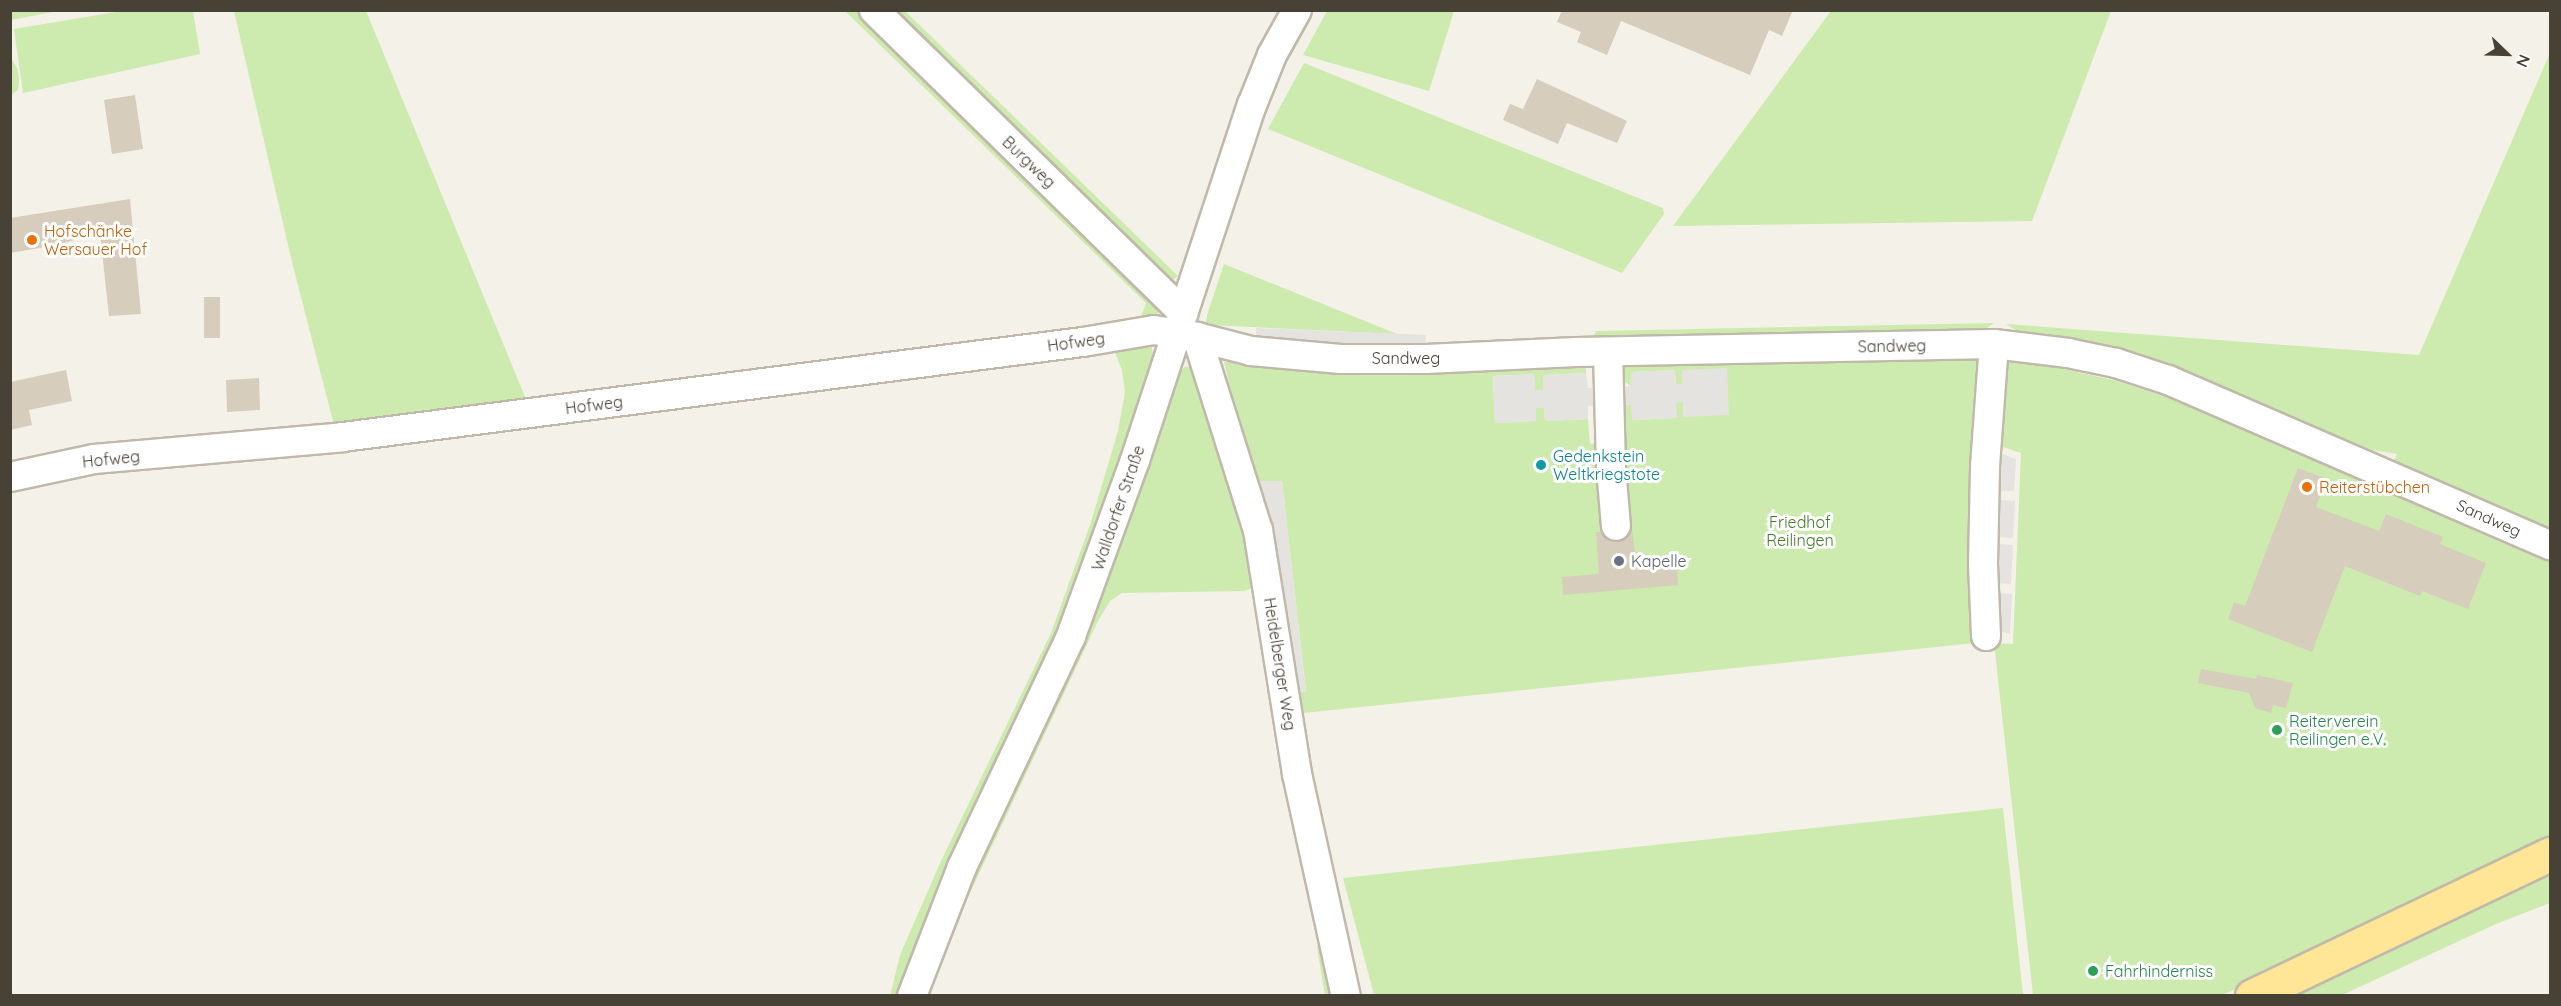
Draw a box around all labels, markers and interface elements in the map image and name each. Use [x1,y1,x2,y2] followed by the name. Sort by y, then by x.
[2477,24,2537,84] north arrow
[2512,52,2535,70] text: N
[998,132,1060,192] street label: Burgweg
[44,221,147,259] place label: Hofschänke Wersauer Hof
[25,233,39,247] marker: Hofschänke Wersauer Hof
[1046,328,1106,356] street label: Hofweg
[1858,336,1926,356] street label: Sandweg
[1372,348,1440,368] street label: Sandweg
[564,392,624,418] street label: Hofweg
[1088,443,1148,573] street label: Walldorfer Straße
[81,446,141,472] street label: Hofweg
[1553,446,1660,484] place label: Gedenkstein Weltkriegstote
[1534,458,1548,472] marker: Gedenkstein Weltkriegstote
[2319,477,2430,497] place label: Reiterstübchen
[2300,480,2314,494] marker: Reiterstübchen
[2454,495,2524,541] street label: Sandweg
[1766,512,1834,550] park label: Friedhof Reilingen
[1631,551,1686,571] place label: Kapelle
[1612,554,1626,568] marker: Kapelle
[1260,596,1300,732] street label: Heidelberger Weg
[2289,711,2386,749] place label: Reiterverein Reilingen e.V.
[2270,723,2284,737] marker: Reiterverein Reilingen e.V.
[2105,961,2213,981] place label: Fahrhinderniss
[2086,964,2100,978] marker: Fahrhinderniss

